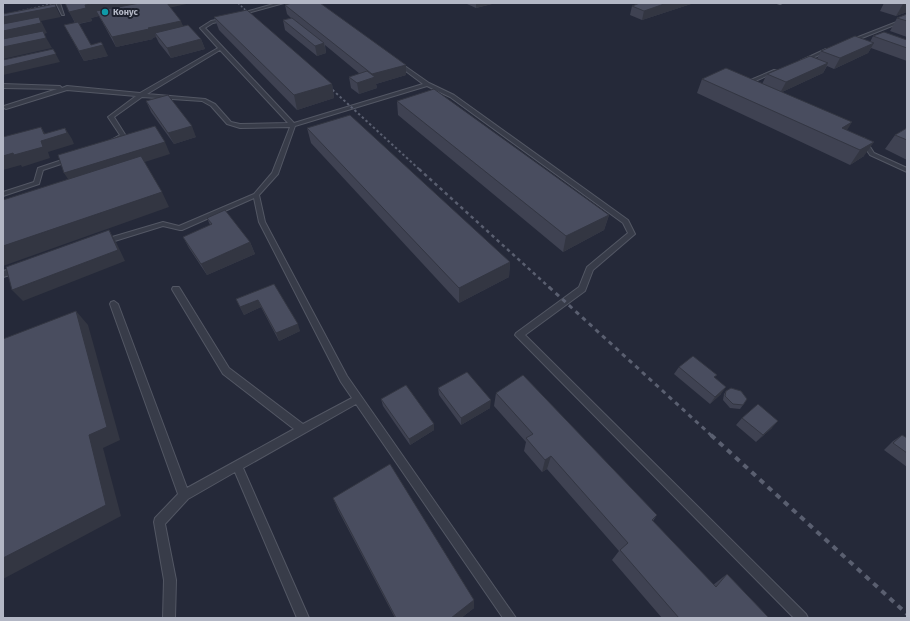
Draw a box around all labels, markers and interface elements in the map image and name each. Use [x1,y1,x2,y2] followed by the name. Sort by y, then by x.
[100,7,110,17] marker: Конус
[113,7,139,17] place label: Конус

